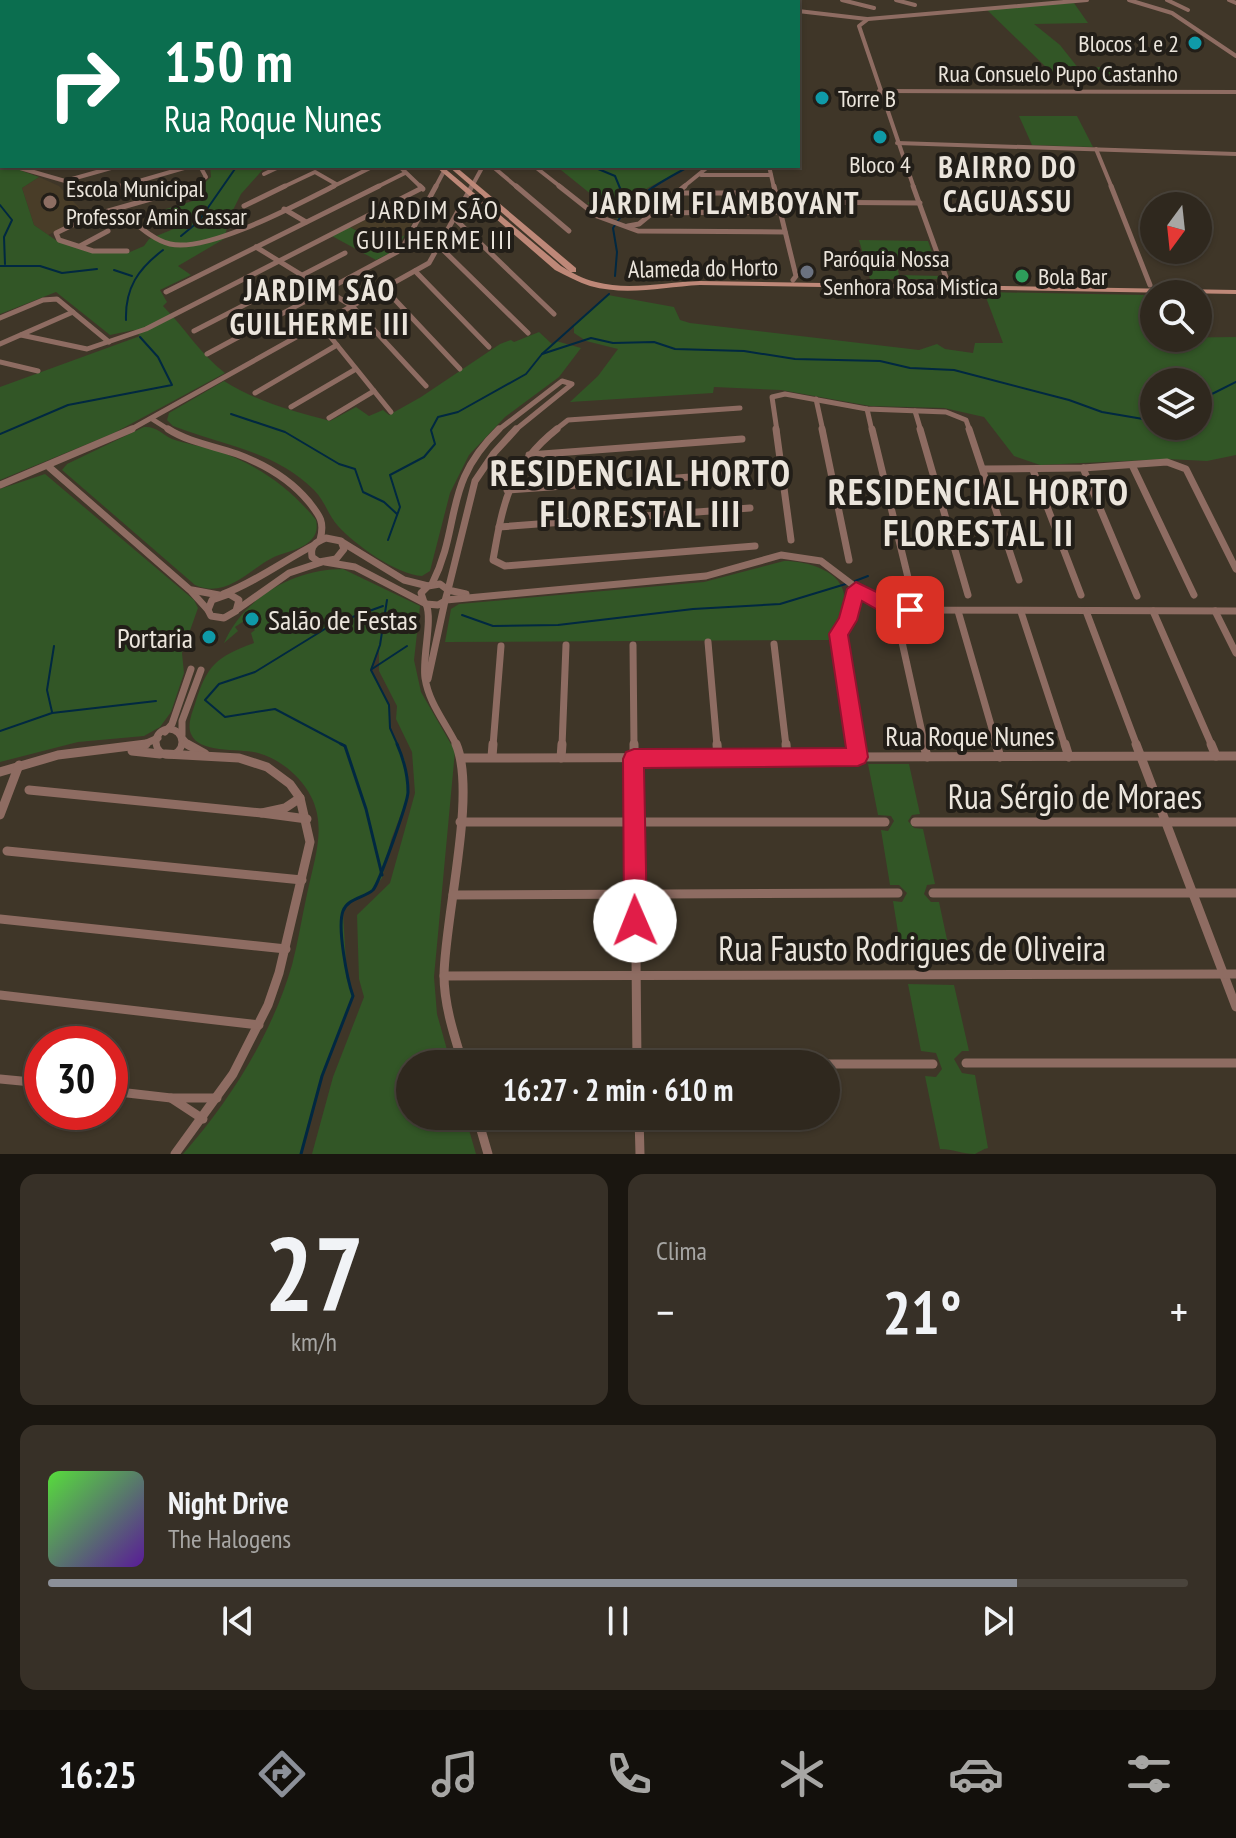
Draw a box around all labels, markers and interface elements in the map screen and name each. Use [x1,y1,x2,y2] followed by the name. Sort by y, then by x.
[164,25,293,97] text: 150 m
[1078,28,1179,59] place label: Blocos 1 e 2
[32,32,136,136] icon: right
[1186,34,1204,52] marker: Blocos 1 e 2
[938,58,1178,89] street label: Rua Consuelo Pupo Castanho
[838,83,896,114] place label: Torre B
[813,89,831,107] marker: Torre B
[164,95,382,142] text: Rua Roque Nunes
[871,128,889,146] marker: Bloco 4
[938,147,1078,220] district label: BAIRRO DO CAGUASSU
[849,149,911,180] place label: Bloco 4
[66,173,247,232] place label: Escola Municipal Professor Amin Cassar
[589,183,860,222] district label: JARDIM FLAMBOYANT
[1140,192,1212,264] north arrow
[1140,192,1212,440] map controls
[41,193,59,211] marker: Escola Municipal Professor Amin Cassar
[356,193,514,256] district label: JARDIM SÃO GUILHERME III
[823,243,998,302] place label: Paróquia Nossa Senhora Rosa Mistica
[628,251,778,285] street label: Alameda do Horto
[1038,261,1108,292] place label: Bola Bar
[798,263,816,281] marker: Paróquia Nossa Senhora Rosa Mistica
[1013,267,1031,285] marker: Bola Bar
[230,270,410,343] district label: JARDIM SÃO GUILHERME III
[1140,280,1212,352] button: search
[1140,368,1212,440] button: layers
[490,449,792,537] district label: RESIDENCIAL HORTO FLORESTAL III
[828,468,1130,556] district label: RESIDENCIAL HORTO FLORESTAL II
[876,576,944,644] pin
[888,588,932,632] icon: arrive
[268,601,418,638] place label: Salão de Festas
[243,610,261,628] marker: Salão de Festas
[117,619,193,656] place label: Portaria
[200,628,218,646] marker: Portaria
[885,717,1055,754] street label: Rua Roque Nunes
[948,774,1202,818] street label: Rua Sérgio de Moraes
[593,879,677,963] position arrow
[718,926,1106,970] street label: Rua Fausto Rodrigues de Oliveira
[24,1026,128,1130] speed limit sign: 30
[503,1070,733,1109] text: 16:27 · 2 min · 610 m
[264,1205,364,1340] text: 27
[656,1234,707,1267] text: Clima
[882,1273,962,1351] text: 21°
[656,1283,674,1340] text: −
[1170,1283,1188,1340] text: +
[291,1325,337,1358] text: km/h
[168,1483,289,1522] text: Night Drive
[168,1522,291,1555] text: The Halogens
[216,1599,260,1643] icon: previous
[596,1599,640,1643] icon: pause
[976,1599,1020,1643] icon: next
[254,1746,310,1802] icon: directions
[427,1746,483,1802] icon: music
[601,1746,657,1802] icon: phone
[774,1746,830,1802] icon: climate
[948,1746,1004,1802] icon: car
[1121,1746,1177,1802] icon: filters
[59,1751,137,1798] text: 16:25

